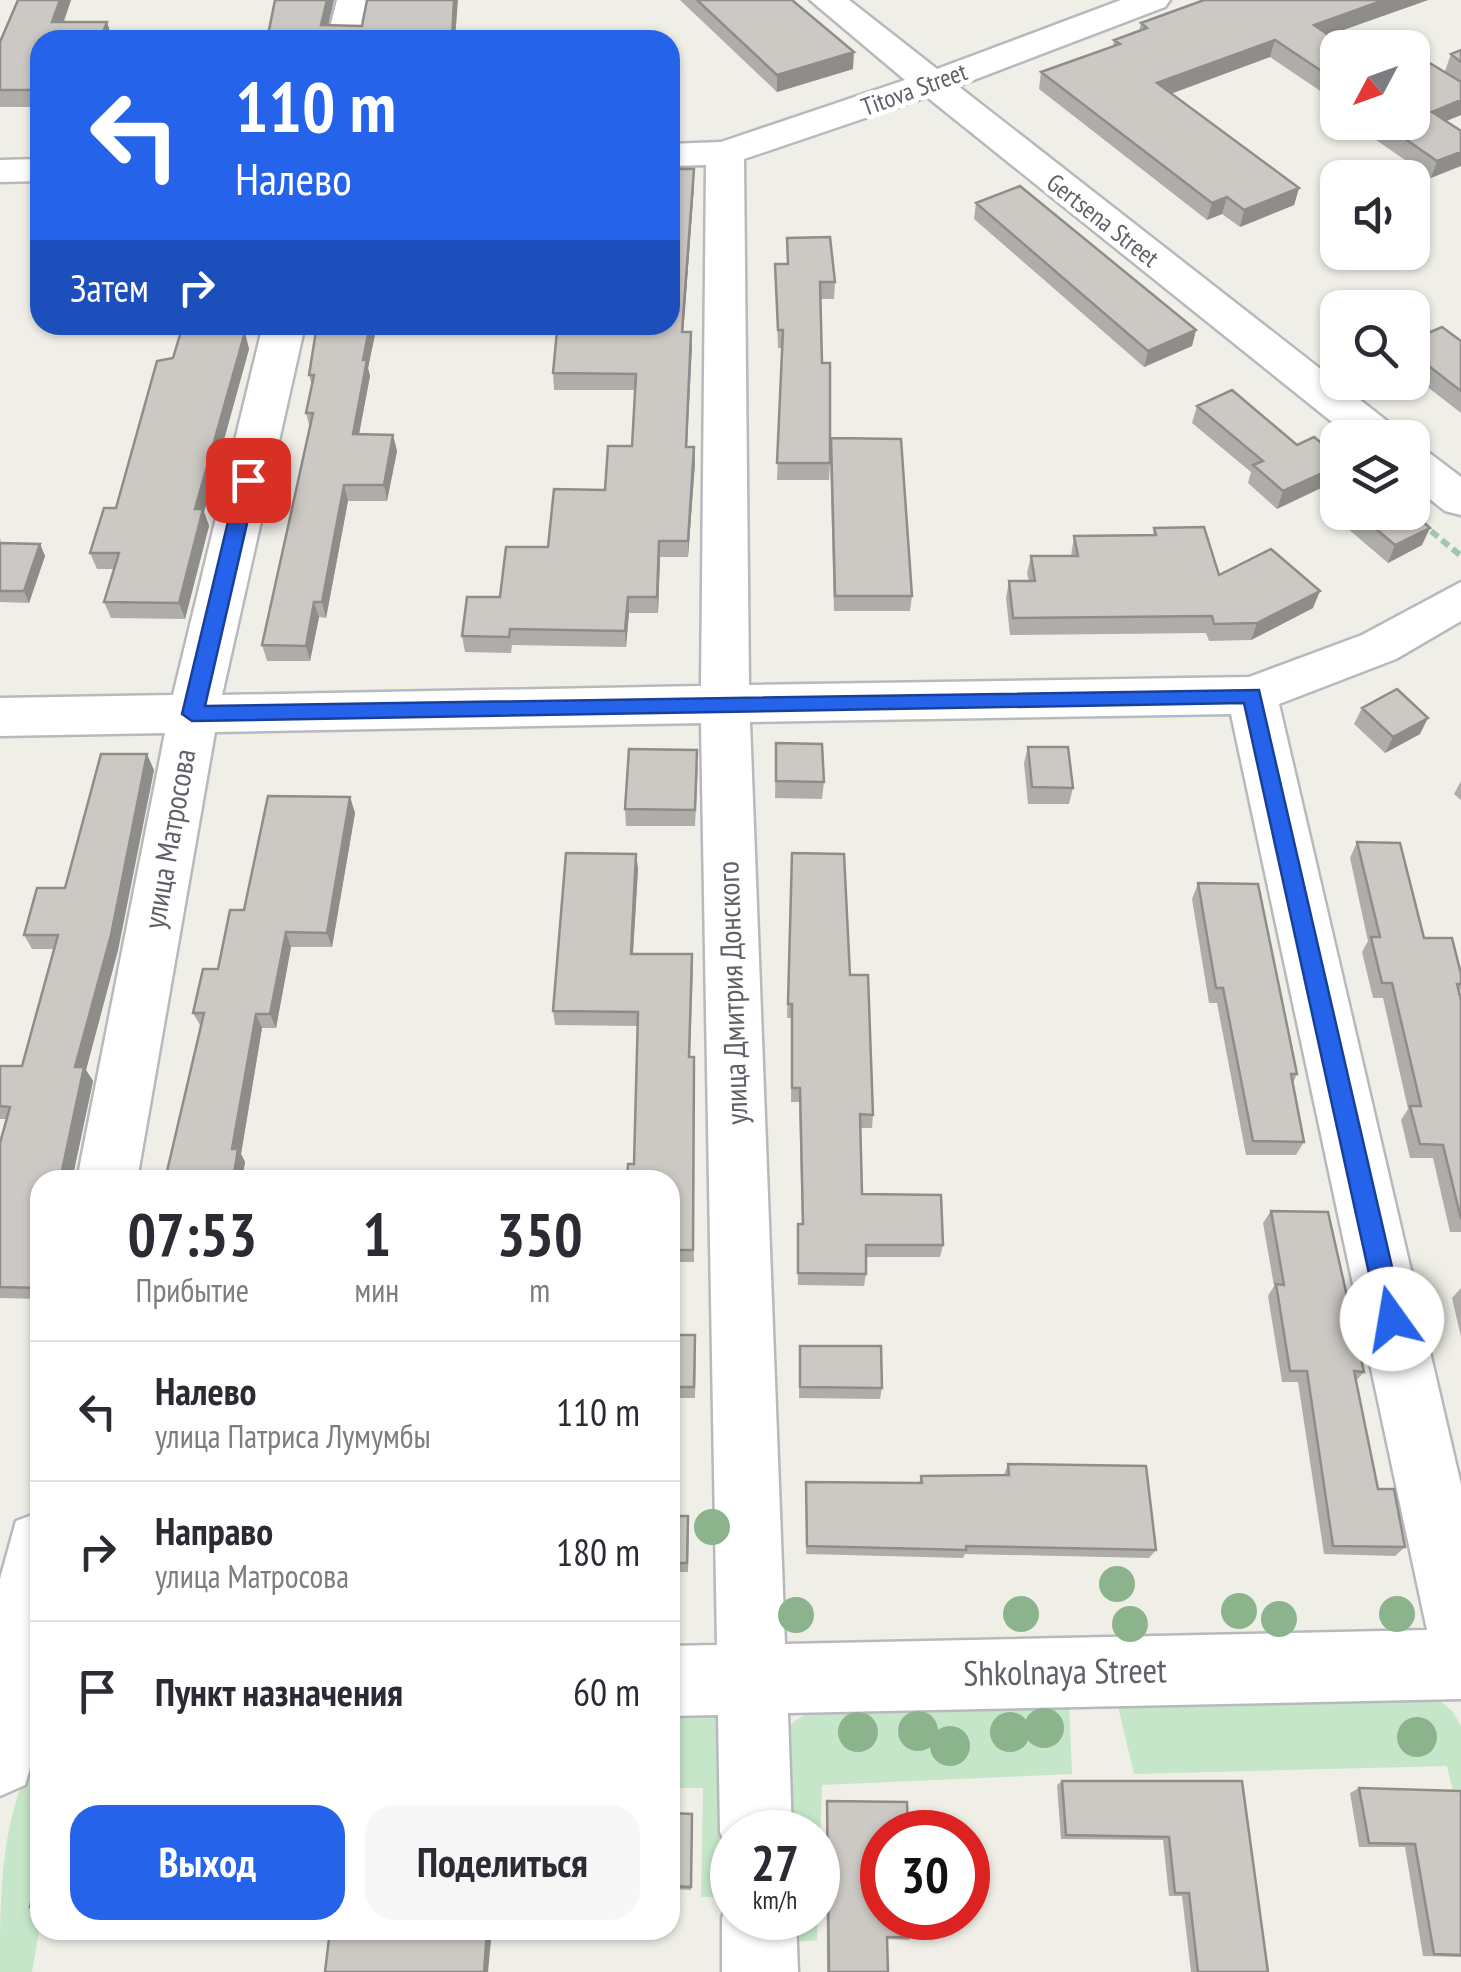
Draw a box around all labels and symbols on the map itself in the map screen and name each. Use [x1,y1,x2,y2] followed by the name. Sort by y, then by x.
[1320,30,1430,140] north arrow
[857,55,972,123] street label: Titova Street
[1040,166,1166,274] street label: Gertsena Street
[206,438,291,523] pin
[134,746,204,932] street label: улица Матросова
[707,861,756,1126] street label: улица Дмитрия Донского
[1340,1267,1444,1371] position arrow
[963,1646,1167,1696] street label: Shkolnaya Street
[860,1810,990,1940] speed limit sign: 30

